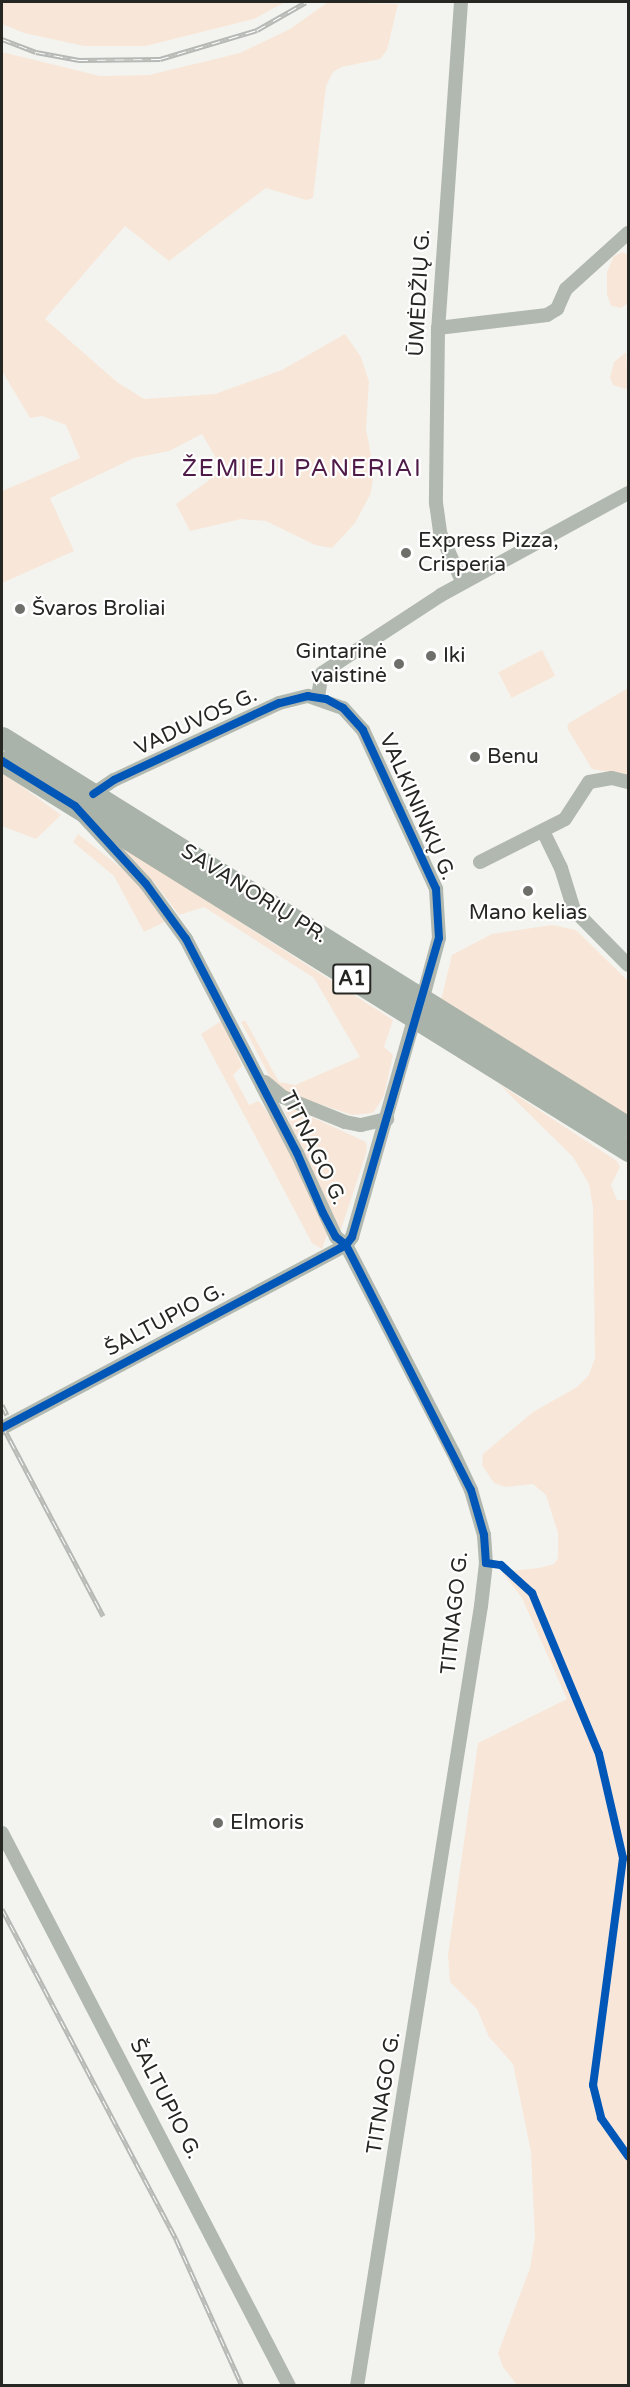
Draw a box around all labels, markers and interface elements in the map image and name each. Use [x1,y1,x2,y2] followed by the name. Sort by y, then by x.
[404,229,436,357] street label: ŪMĖDŽIŲ G.
[182,455,422,483] district label: ŽEMIEJI PANERIAI
[418,528,559,578] place label: Express Pizza, Crisperia
[399,546,413,560] marker: Express Pizza, Crisperia
[32,596,165,622] place label: Švaros Broliai
[13,602,27,616] marker: Švaros Broliai
[296,639,387,689] place label: Gintarinė vaistinė
[443,643,465,669] place label: Iki
[424,649,438,663] marker: Iki
[392,657,406,671] marker: Gintarinė vaistinė
[131,683,261,761] street label: VADUVOS G.
[373,730,461,884] street label: VALKININKŲ G.
[487,744,539,770] place label: Benu
[468,750,482,764] marker: Benu
[176,839,332,949] street label: SAVANORIŲ PR.
[521,884,535,898] marker: Mano kelias
[469,900,587,926] place label: Mano kelias
[331,962,373,996] road number: A1
[275,1087,351,1209] street label: TITNAGO G.
[101,1278,229,1362] street label: ŠALTUPIO G.
[436,1550,474,1676] street label: TITNAGO G.
[230,1810,304,1836] place label: Elmoris
[211,1816,225,1830] marker: Elmoris
[362,2030,406,2156] street label: TITNAGO G.
[124,2035,206,2163] street label: ŠALTUPIO G.

